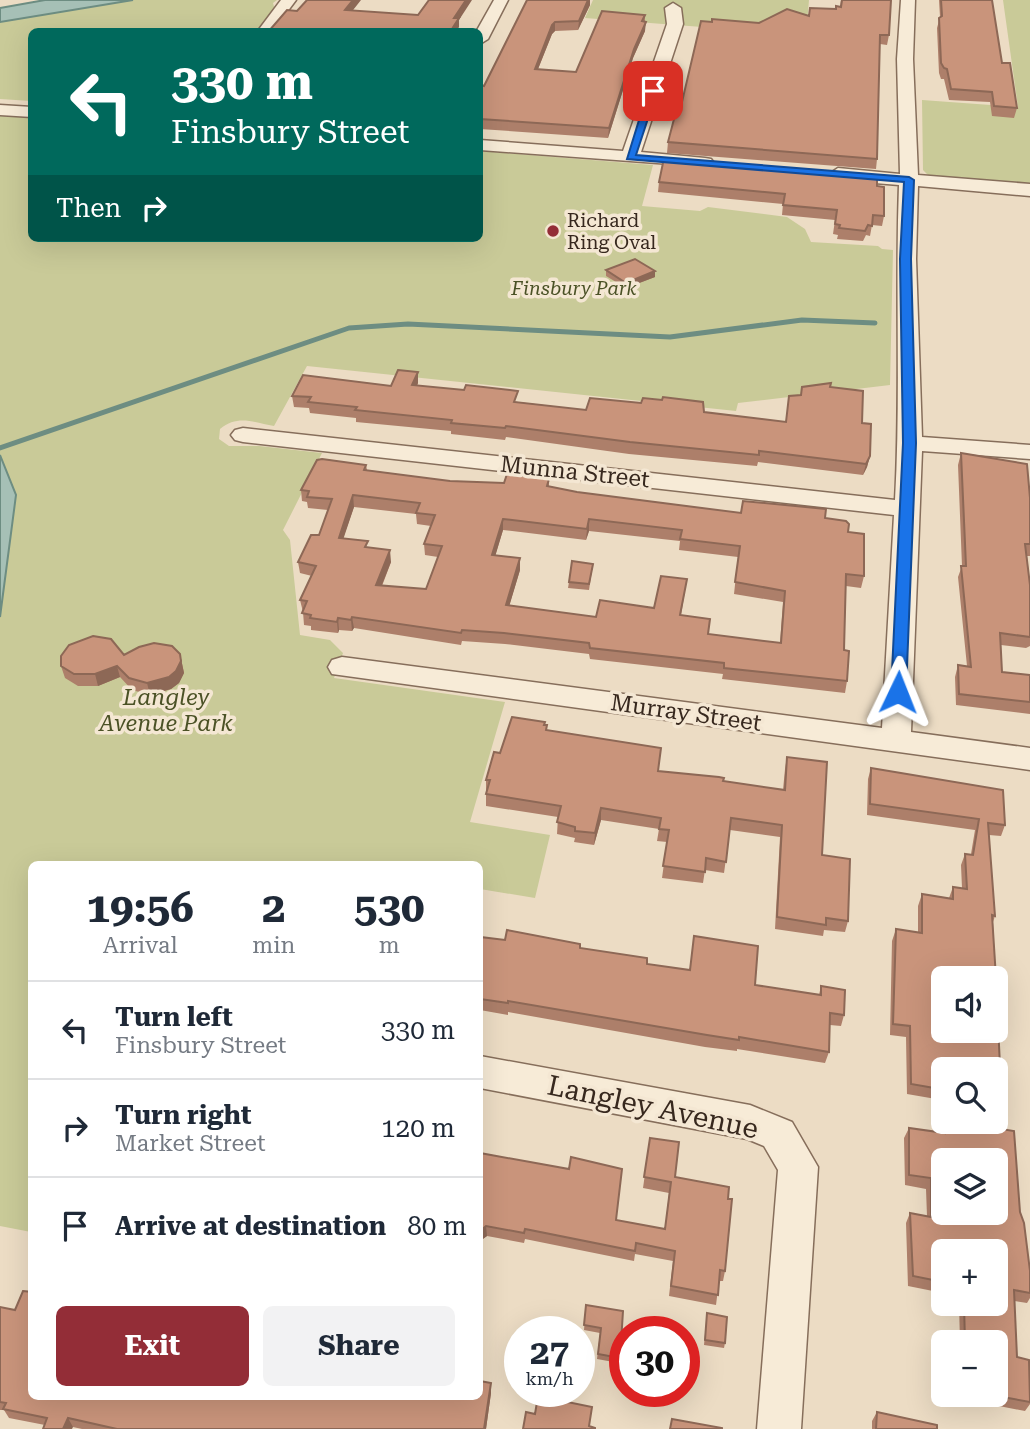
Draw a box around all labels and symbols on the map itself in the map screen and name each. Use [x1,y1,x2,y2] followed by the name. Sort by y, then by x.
[623,61,683,121] pin
[567,209,656,254] place label: Richard Ring Oval
[545,223,561,239] marker: Richard Ring Oval
[510,277,637,300] park label: Finsbury Park
[499,451,651,493] street label: Munna Street
[861,655,935,729] position arrow
[97,684,233,737] park label: Langley Avenue Park
[609,689,764,737] street label: Murray Street
[545,1069,761,1145] street label: Langley Avenue
[609,1316,700,1407] speed limit sign: 30

